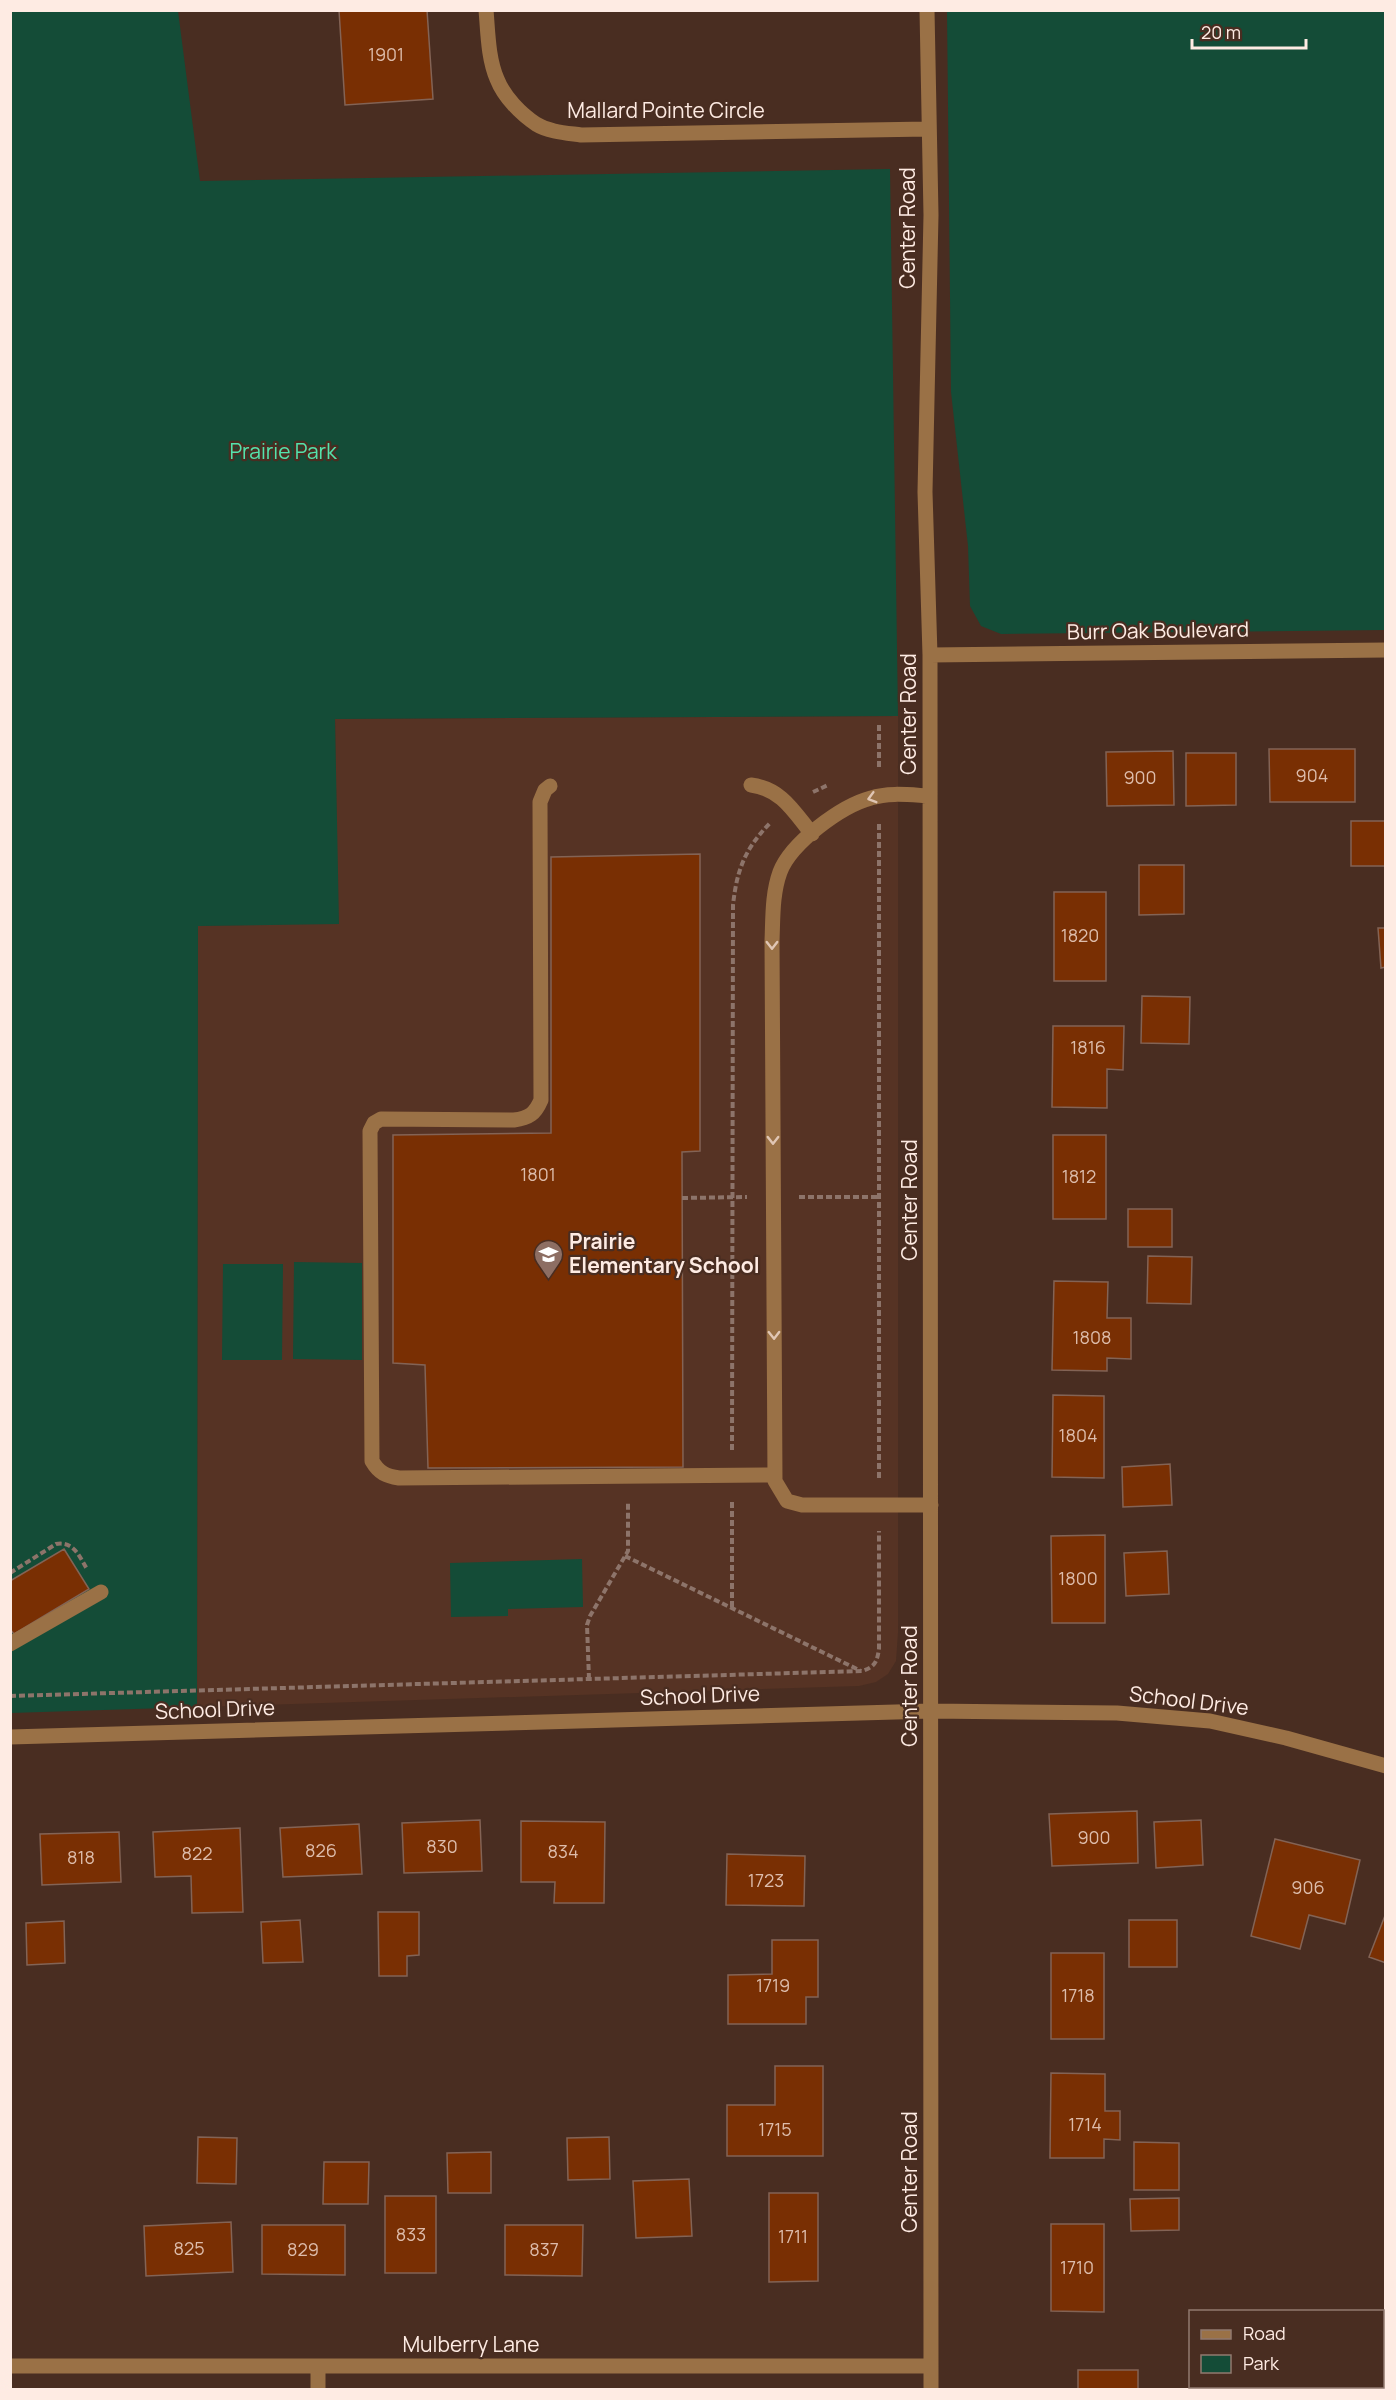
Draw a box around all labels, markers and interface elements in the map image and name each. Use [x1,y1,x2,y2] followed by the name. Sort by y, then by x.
[1192,12,1306,50] scale bar
[1201,20,1241,44] text: 20 m
[368,42,404,66] house number: 1901
[567,96,765,124] street label: Mallard Pointe Circle
[893,167,921,289] street label: Center Road
[229,437,337,465] park label: Prairie Park
[1067,614,1249,646] street label: Burr Oak Boulevard
[894,653,922,775] street label: Center Road
[1296,763,1328,787] house number: 904
[1123,765,1157,789] house number: 900
[867,791,878,803] one-way arrow
[1061,923,1099,947] house number: 1820
[766,941,778,950] one-way arrow
[1070,1035,1106,1059] house number: 1816
[767,1136,779,1145] one-way arrow
[895,1139,923,1261] street label: Center Road
[520,1162,556,1186] house number: 1801
[1062,1164,1096,1188] house number: 1812
[569,1227,760,1279] place label: Prairie Elementary School
[532,1238,564,1280] school or university icon: Prairie Elementary School
[1073,1325,1111,1349] house number: 1808
[768,1331,780,1340] one-way arrow
[1058,1423,1098,1447] house number: 1804
[1058,1566,1098,1590] house number: 1800
[895,1625,923,1747] street label: Center Road
[639,1679,760,1711] street label: School Drive
[1128,1679,1250,1721] street label: School Drive
[154,1693,275,1725] street label: School Drive
[1077,1825,1111,1849] house number: 900
[426,1834,458,1858] house number: 830
[305,1838,337,1862] house number: 826
[547,1839,579,1863] house number: 834
[182,1841,212,1865] house number: 822
[67,1845,95,1869] house number: 818
[748,1868,784,1892] house number: 1723
[1291,1875,1325,1899] house number: 906
[756,1973,790,1997] house number: 1719
[1061,1983,1095,2007] house number: 1718
[895,2111,923,2233] street label: Center Road
[1068,2112,1102,2136] house number: 1714
[758,2117,792,2141] house number: 1715
[396,2222,426,2246] house number: 833
[778,2224,808,2248] house number: 1711
[173,2236,205,2260] house number: 825
[287,2237,319,2261] house number: 829
[529,2237,559,2261] house number: 837
[1060,2255,1094,2279] house number: 1710
[1189,2310,1384,2388] legend
[1243,2321,1286,2345] text: Road
[402,2330,540,2358] street label: Mulberry Lane
[1243,2351,1280,2375] text: Park

